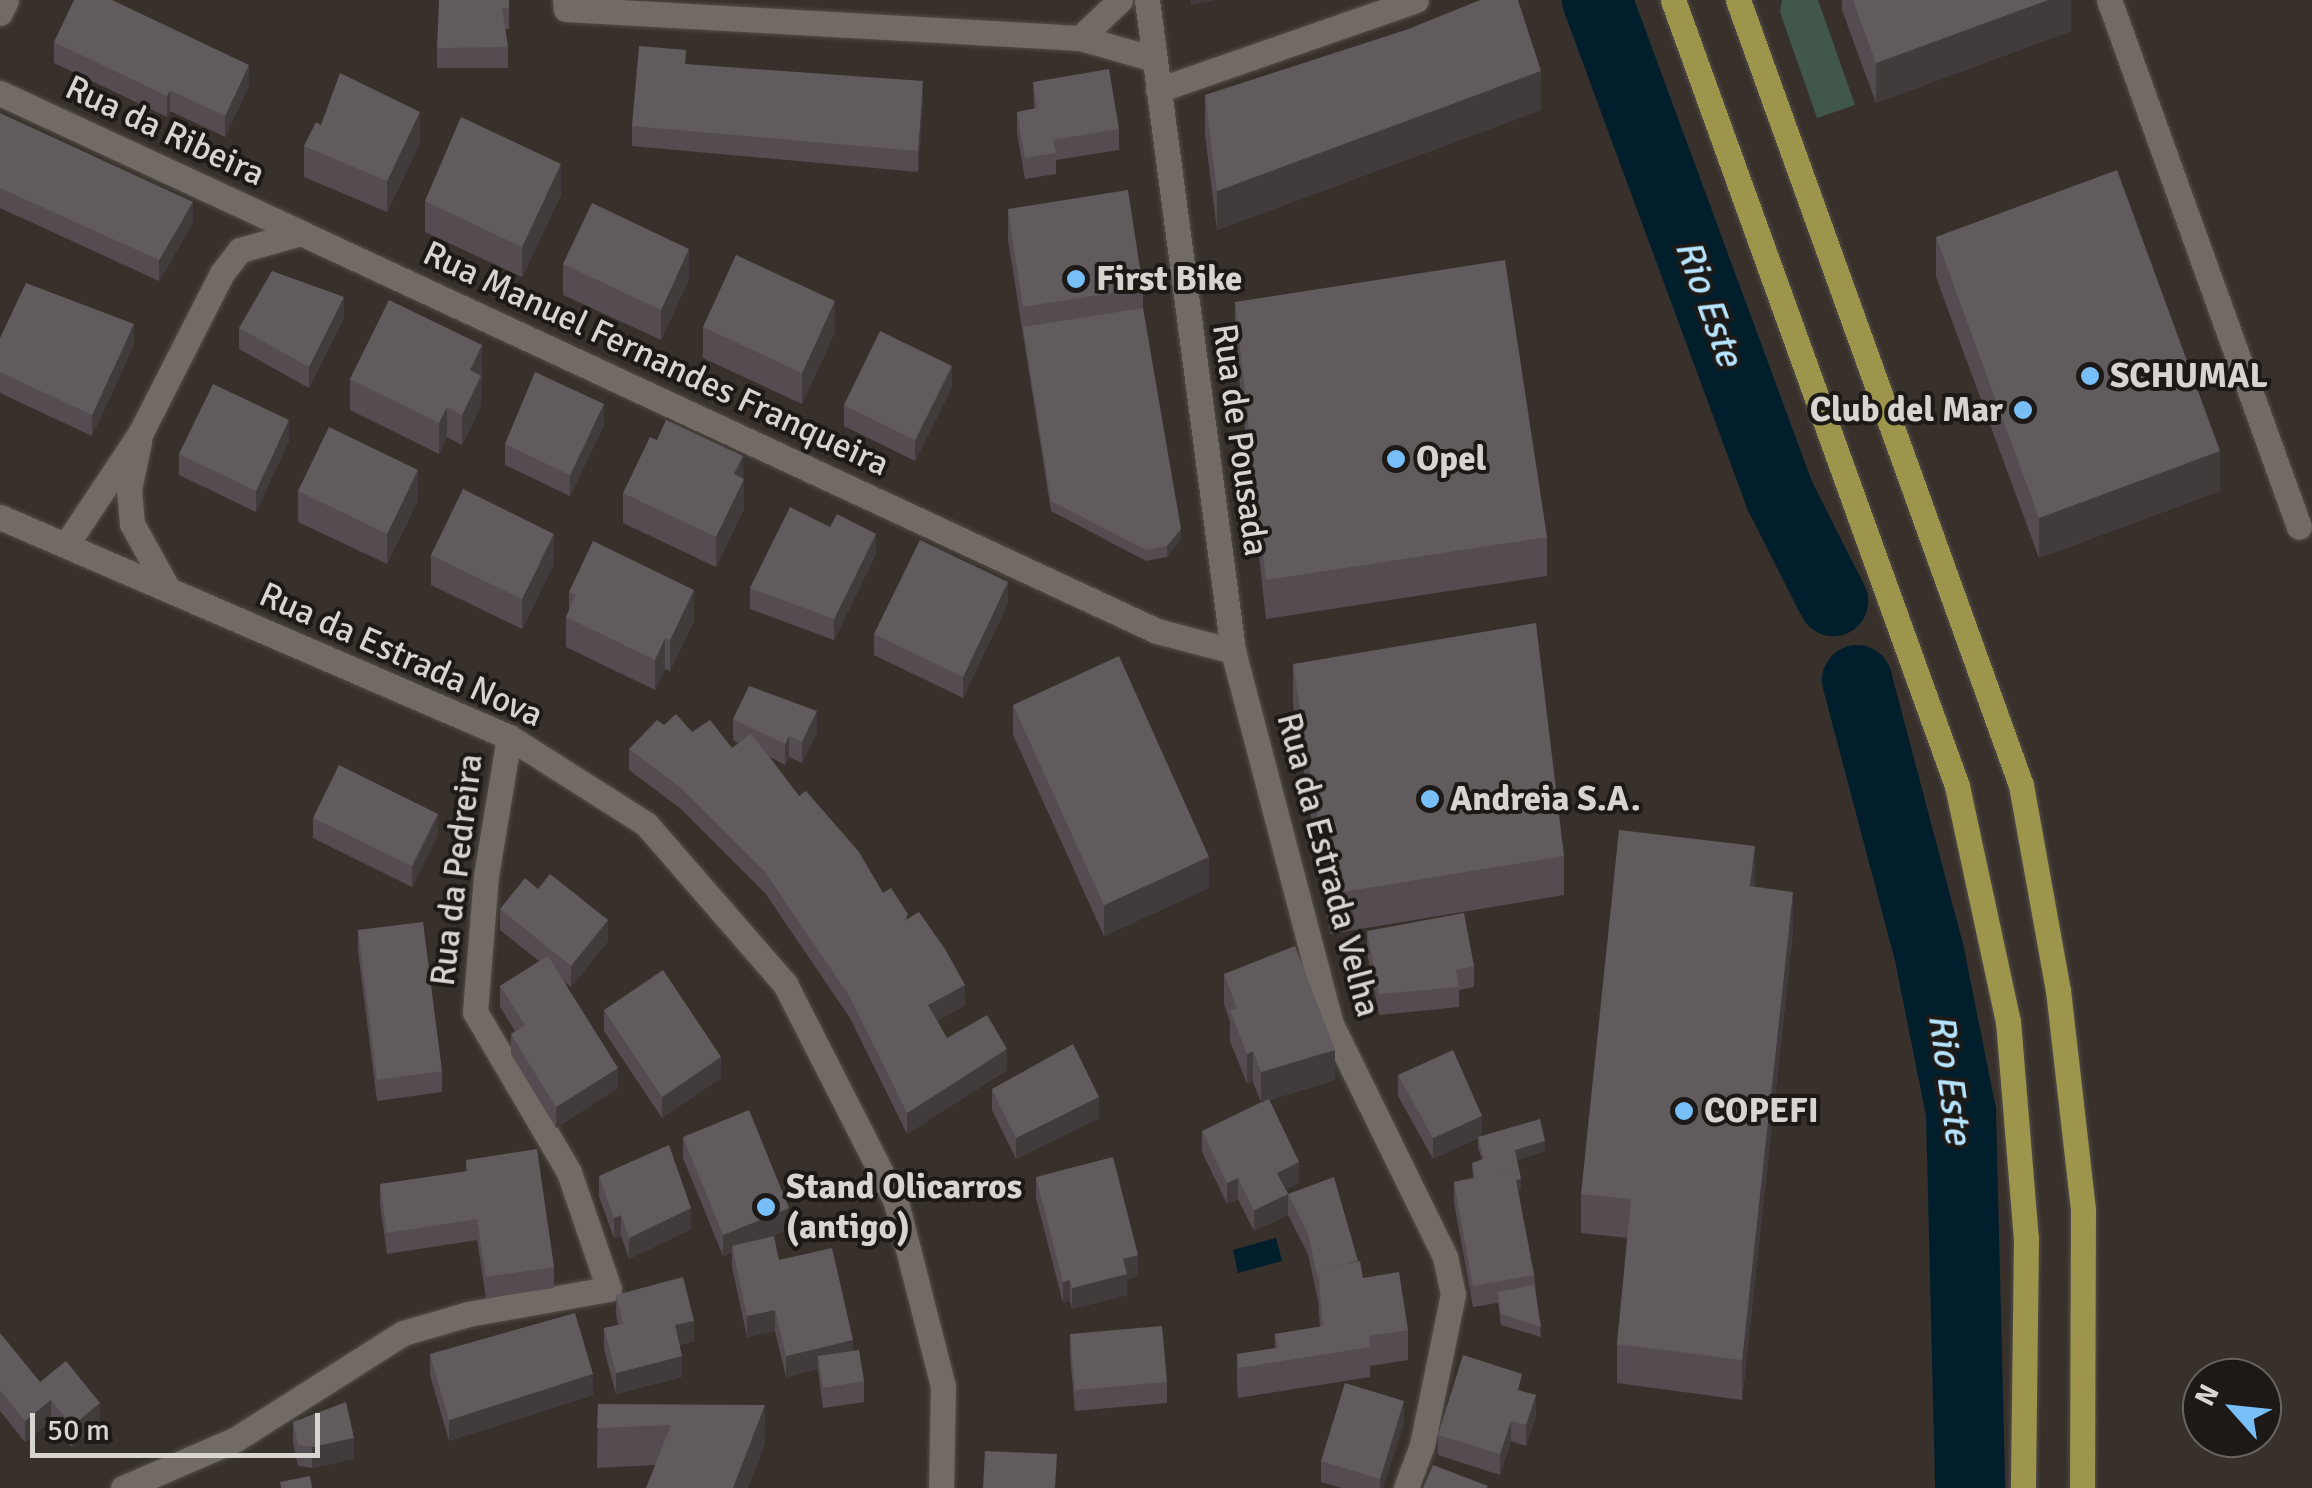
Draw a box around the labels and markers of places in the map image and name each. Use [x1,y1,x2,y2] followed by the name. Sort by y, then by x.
[1096,258,1242,300] place label: First Bike
[1065,268,1087,290] marker: First Bike
[2110,355,2268,397] place label: SCHUMAL
[2079,365,2101,387] marker: SCHUMAL
[1810,389,2003,431] place label: Club del Mar
[2012,399,2034,421] marker: Club del Mar
[1416,438,1486,480] place label: Opel
[1385,448,1407,470] marker: Opel
[1450,778,1641,820] place label: Andreia S.A.
[1419,788,1441,810] marker: Andreia S.A.
[1704,1090,1819,1132] place label: COPEFI
[1673,1100,1695,1122] marker: COPEFI
[786,1166,1022,1248] place label: Stand Olicarros (antigo)
[755,1196,777,1218] marker: Stand Olicarros (antigo)

